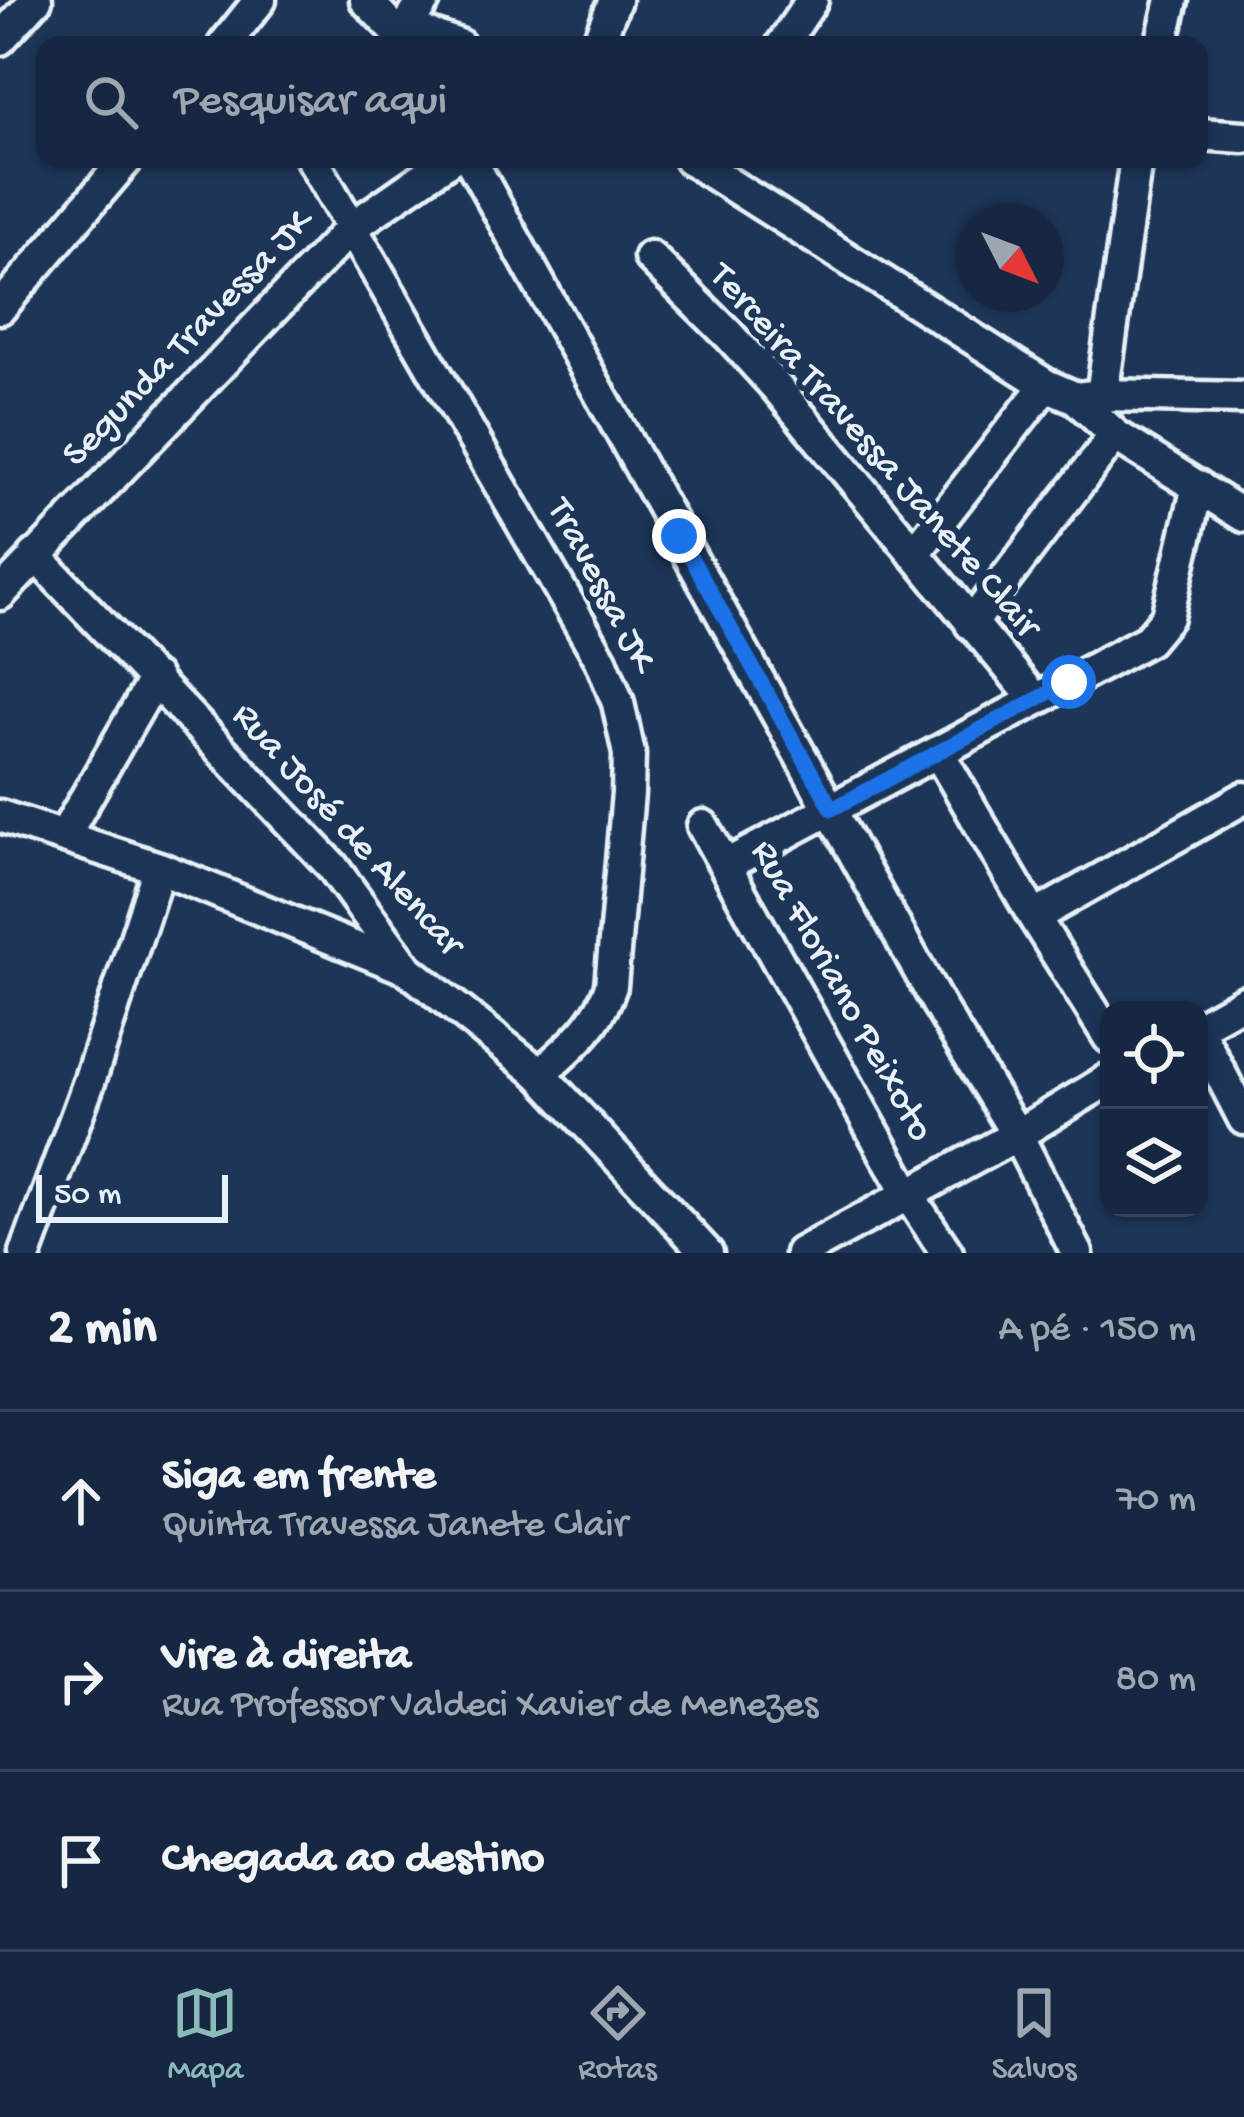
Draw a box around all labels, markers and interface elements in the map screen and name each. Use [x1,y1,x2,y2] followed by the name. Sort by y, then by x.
[36,36,1208,168] search box
[78,69,144,135] icon: search
[174,76,447,129] text: Pesquisar aqui
[54,199,326,478] street label: Segunda Travessa JK
[956,204,1064,312] north arrow
[696,253,1051,652] street label: Terceira Travessa Janete Clair
[533,490,665,684] street label: Travessa JK
[652,509,706,563] route end
[1042,655,1096,709] route start
[220,695,474,970] street label: Rua José de Alencar
[738,833,942,1151] street label: Rua Floriano Peixoto
[1100,1001,1208,1217] map controls
[1100,1001,1208,1109] button: locate
[1100,1109,1208,1217] button: layers
[36,1169,228,1222] scale bar
[54,1177,121,1215] text: 50 m
[48,1301,157,1361] text: 2 min
[998,1308,1196,1354] text: A pé · 150 m
[162,1451,436,1504] text: Siga em frente
[48,1468,114,1534] icon: ahead
[1117,1478,1196,1524] text: 70 m
[162,1504,628,1550] text: Quinta Travessa Janete Clair
[162,1631,411,1684] text: Vire à direita
[48,1648,114,1714] icon: right
[1116,1658,1196,1704] text: 80 m
[162,1684,818,1730] text: Rua Professor Valdeci Xavier de Menezes
[48,1828,114,1894] icon: arrive
[162,1834,544,1887] text: Chegada ao destino
[168,1980,243,2090] tab: Mapa
[578,1980,657,2090] tab: Rotas
[992,1980,1076,2090] tab: Salvos

